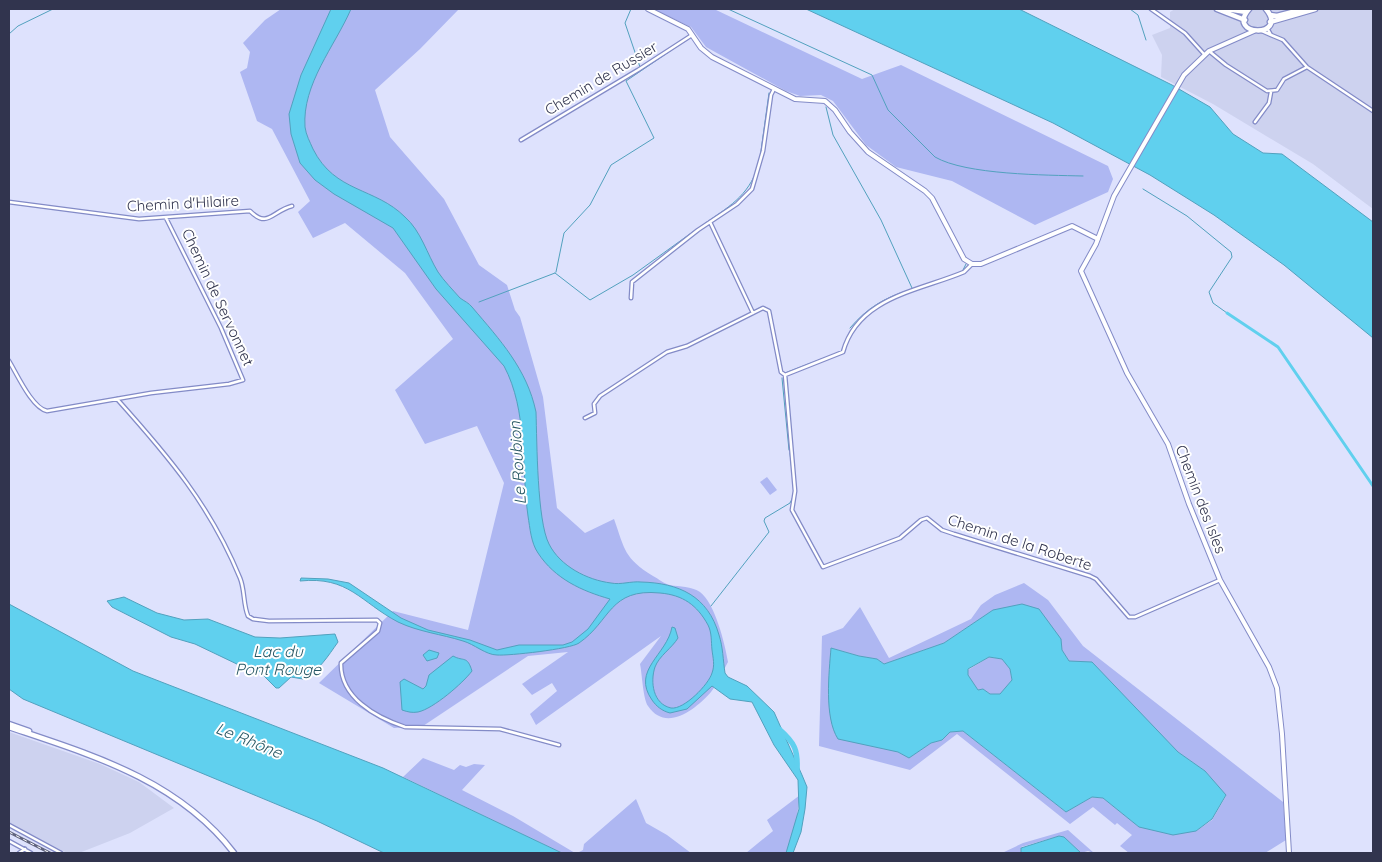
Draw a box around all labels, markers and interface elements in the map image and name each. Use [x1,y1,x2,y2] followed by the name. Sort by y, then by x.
[541,37,661,119] street label: Chemin de Russier
[127,191,239,215] street label: Chemin d'Hilaire
[178,225,258,369] street label: Chemin de Servonnet
[504,420,530,505] water label: Le Roubion
[1172,442,1230,556] street label: Chemin des Isles
[945,510,1095,574] street label: Chemin de la Roberte
[235,641,322,679] water label: Lac du Pont Rouge
[213,718,286,763] water label: Le Rhône

